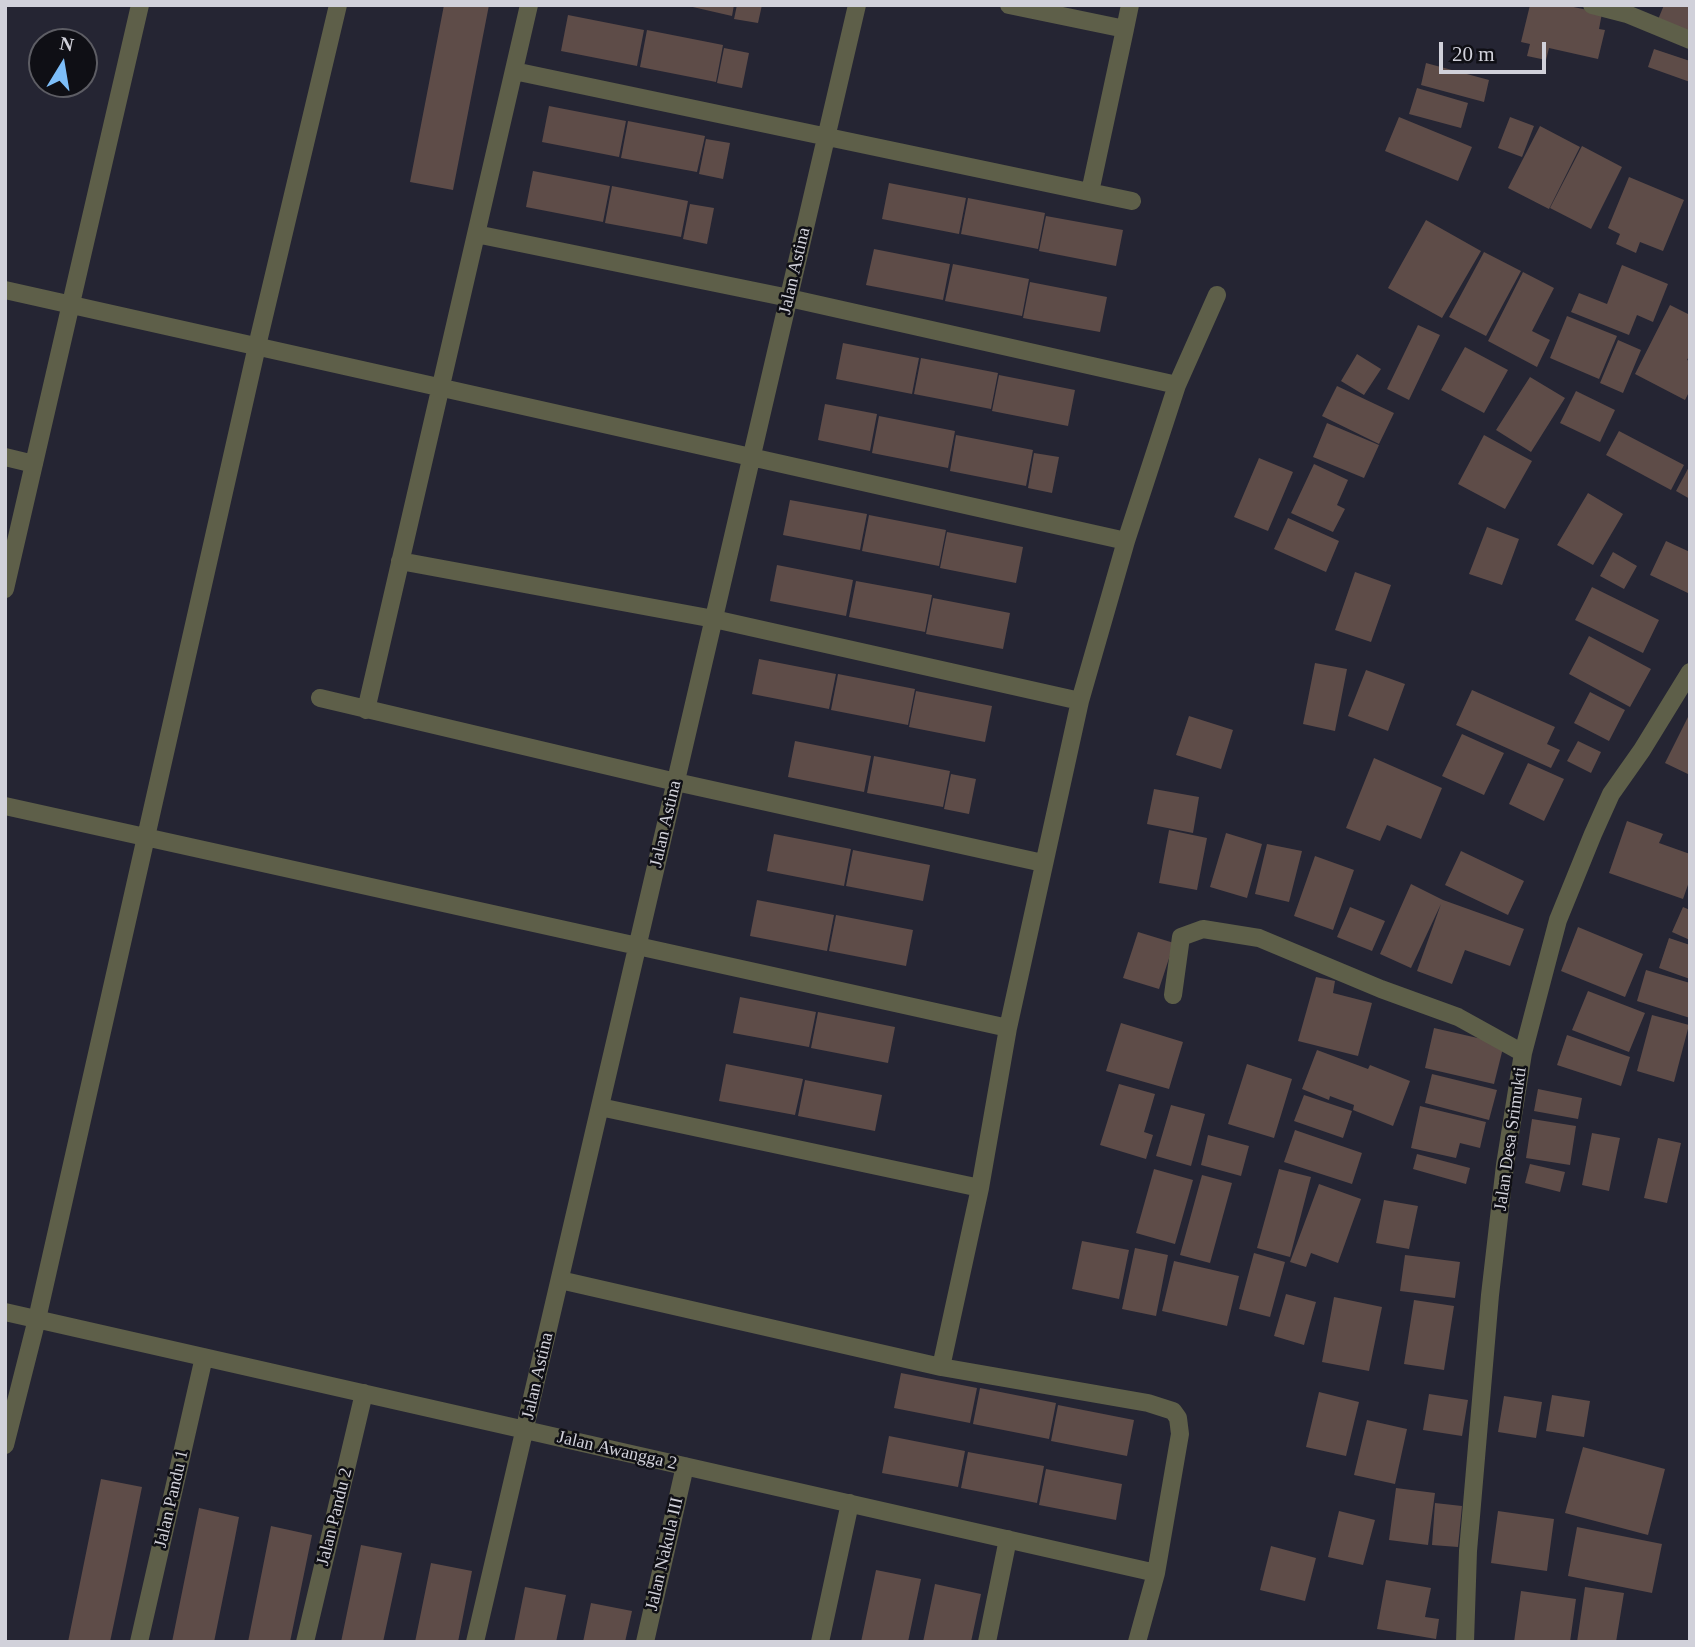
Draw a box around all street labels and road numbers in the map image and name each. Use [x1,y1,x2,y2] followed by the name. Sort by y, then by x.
[775,225,815,317] street label: Jalan Astina
[646,778,686,870] street label: Jalan Astina
[1490,1066,1532,1212] street label: Jalan Desa Srimukti
[518,1330,558,1422] street label: Jalan Astina
[555,1427,679,1475] street label: Jalan Awangga 2
[150,1448,194,1550] street label: Jalan Pandu 1
[312,1466,358,1568] street label: Jalan Pandu 2
[641,1495,689,1613] street label: Jalan Nakula III

